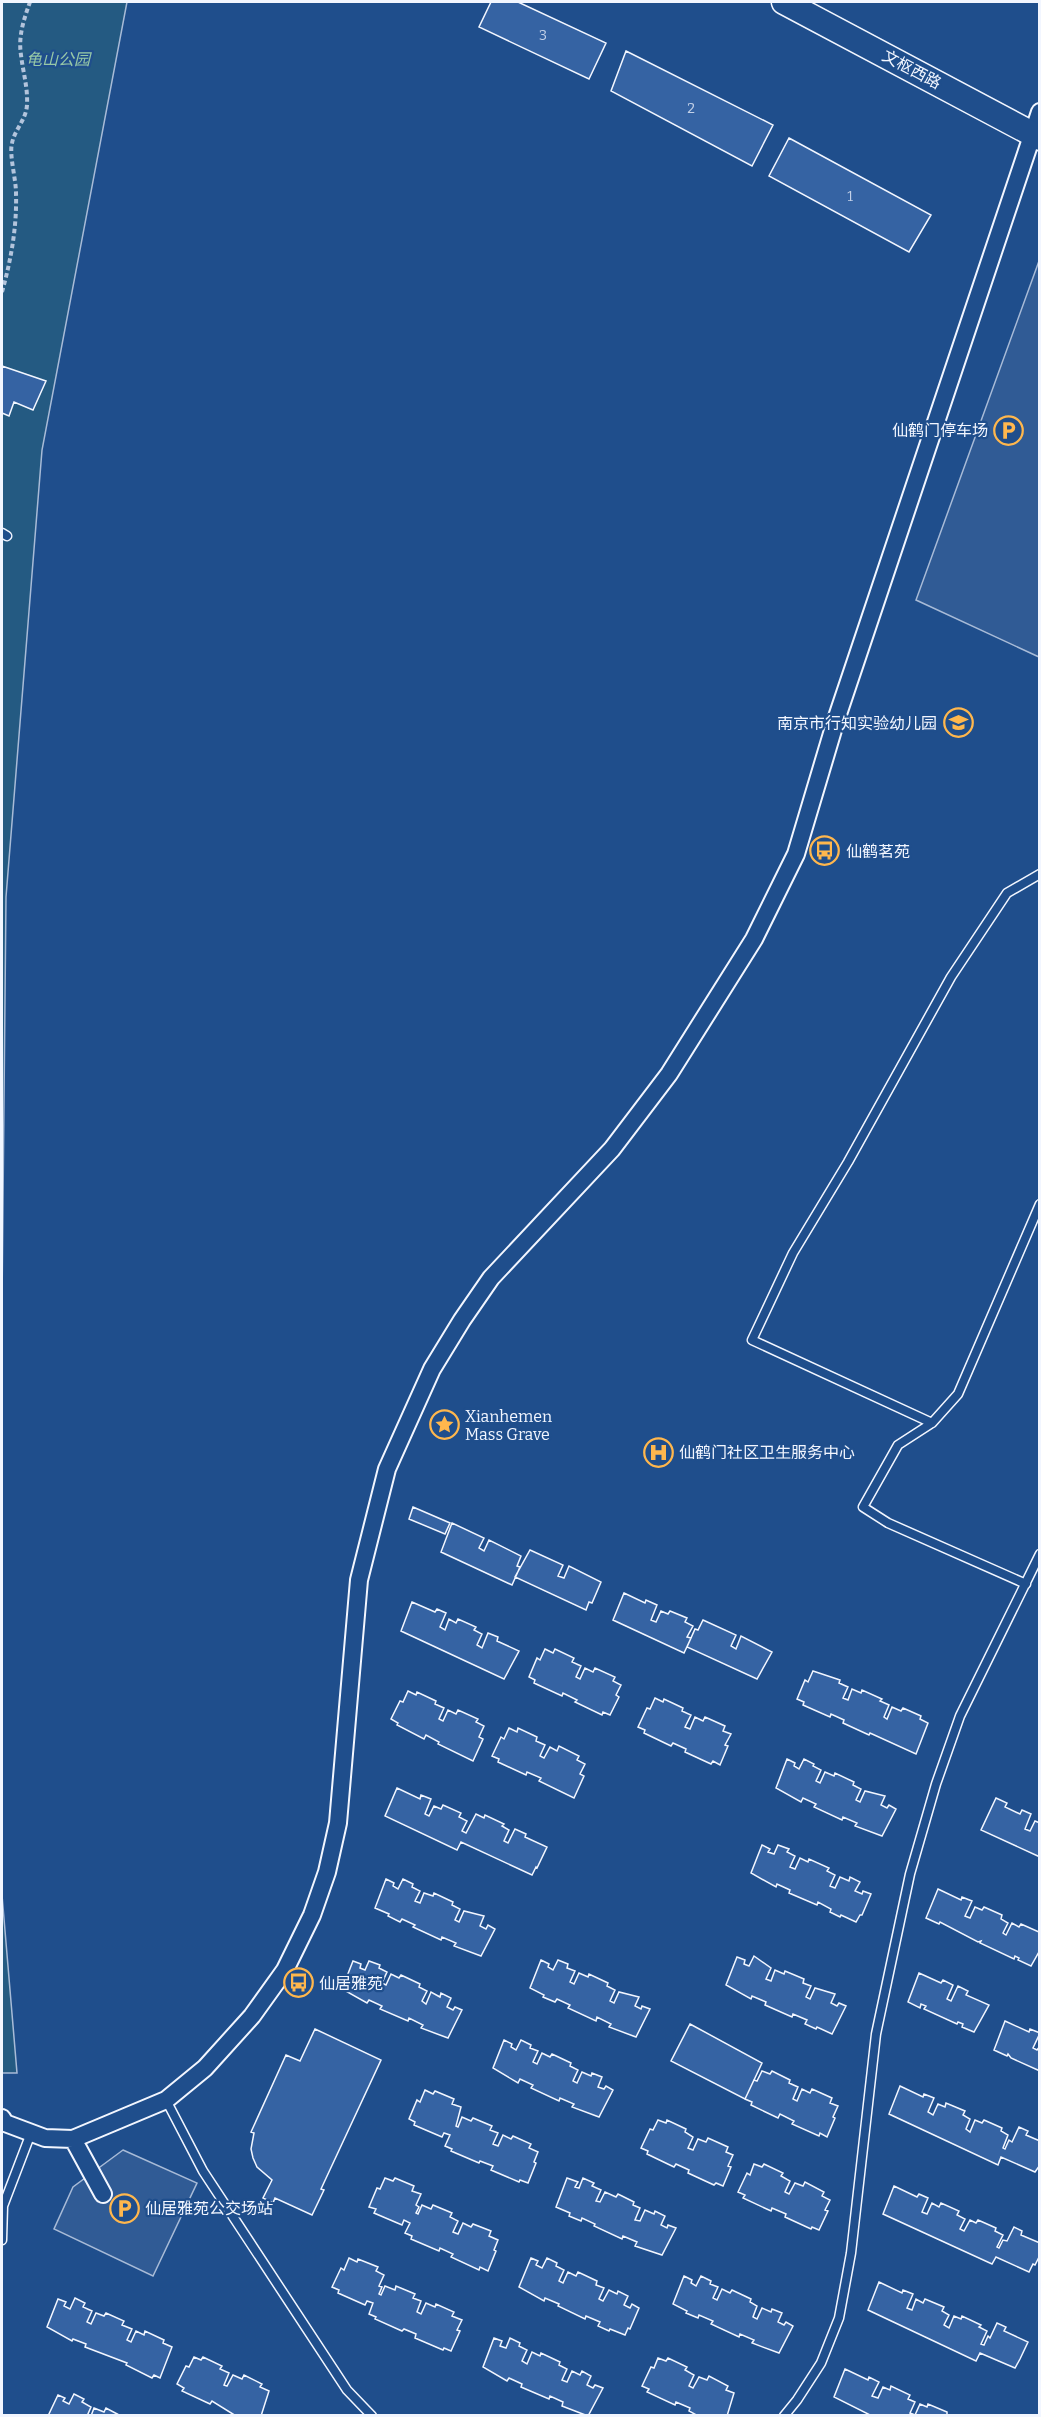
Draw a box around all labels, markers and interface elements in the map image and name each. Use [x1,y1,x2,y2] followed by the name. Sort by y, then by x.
[539,27,547,44] house number: 3
[879,46,944,93] street label: 文枢西路
[26,50,92,69] park label: 龟山公园
[687,100,695,117] house number: 2
[847,188,853,205] house number: 1
[993,414,1025,446] parking icon: 仙鹤门停车场
[892,421,988,440] place label: 仙鹤门停车场
[942,707,974,739] school or university icon: 南京市行知实验幼儿园
[777,714,937,733] place label: 南京市行知实验幼儿园
[809,835,841,867] bus stop icon: 仙鹤茗苑
[846,842,910,861] place label: 仙鹤茗苑
[465,1407,552,1444] place label: Xianhemen Mass Grave
[428,1409,460,1441] place icon: Xianhemen Mass Grave
[642,1436,674,1468] hospital icon: 仙鹤门社区卫生服务中心
[679,1443,855,1462] place label: 仙鹤门社区卫生服务中心
[282,1967,314,1999] bus stop icon: 仙居雅苑
[319,1974,383,1993] place label: 仙居雅苑
[108,2192,140,2224] parking icon: 仙居雅苑公交场站
[145,2199,273,2218] place label: 仙居雅苑公交场站

